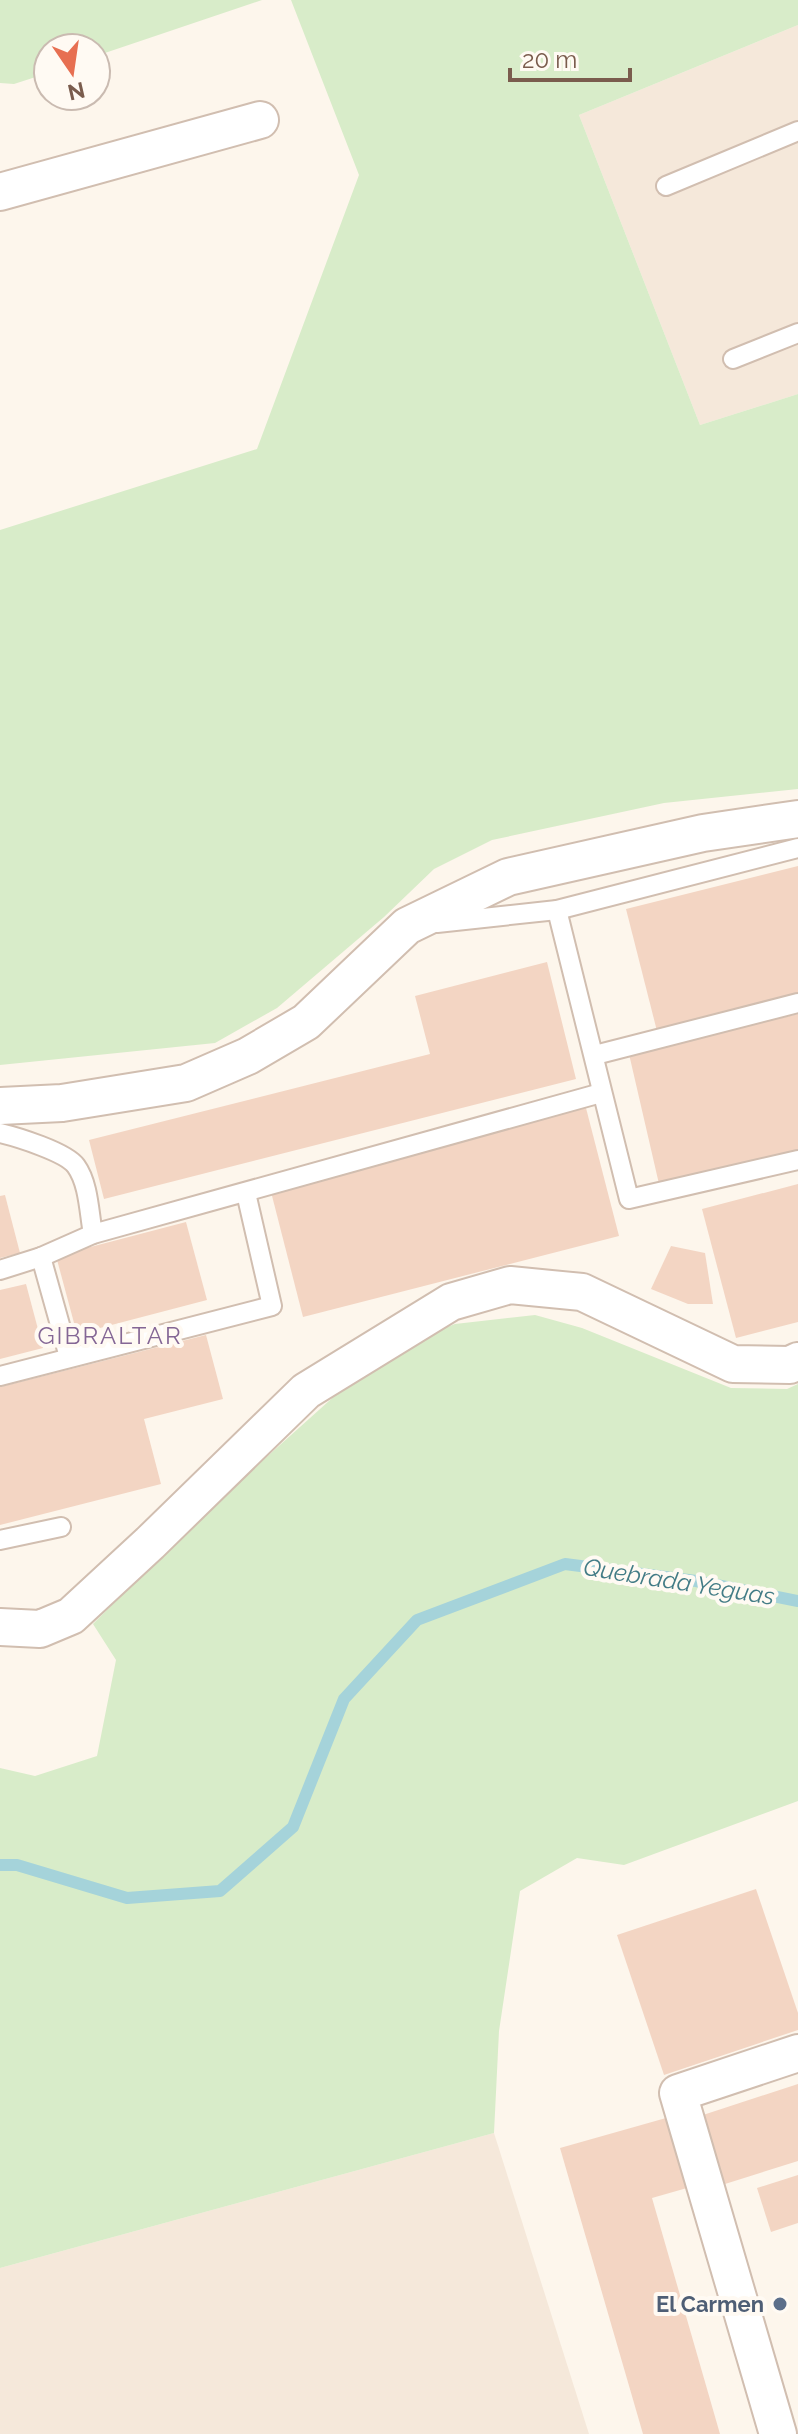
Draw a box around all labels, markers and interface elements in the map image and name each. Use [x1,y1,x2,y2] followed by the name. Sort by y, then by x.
[32,32,112,112] north arrow
[510,32,630,82] scale bar
[522,45,577,74] text: 20 m
[65,77,88,106] text: N
[37,1321,183,1350] district label: GIBRALTAR
[582,1552,777,1611] water label: Quebrada Yeguas
[656,2291,764,2317] place label: El Carmen
[771,2295,789,2313] marker: El Carmen

